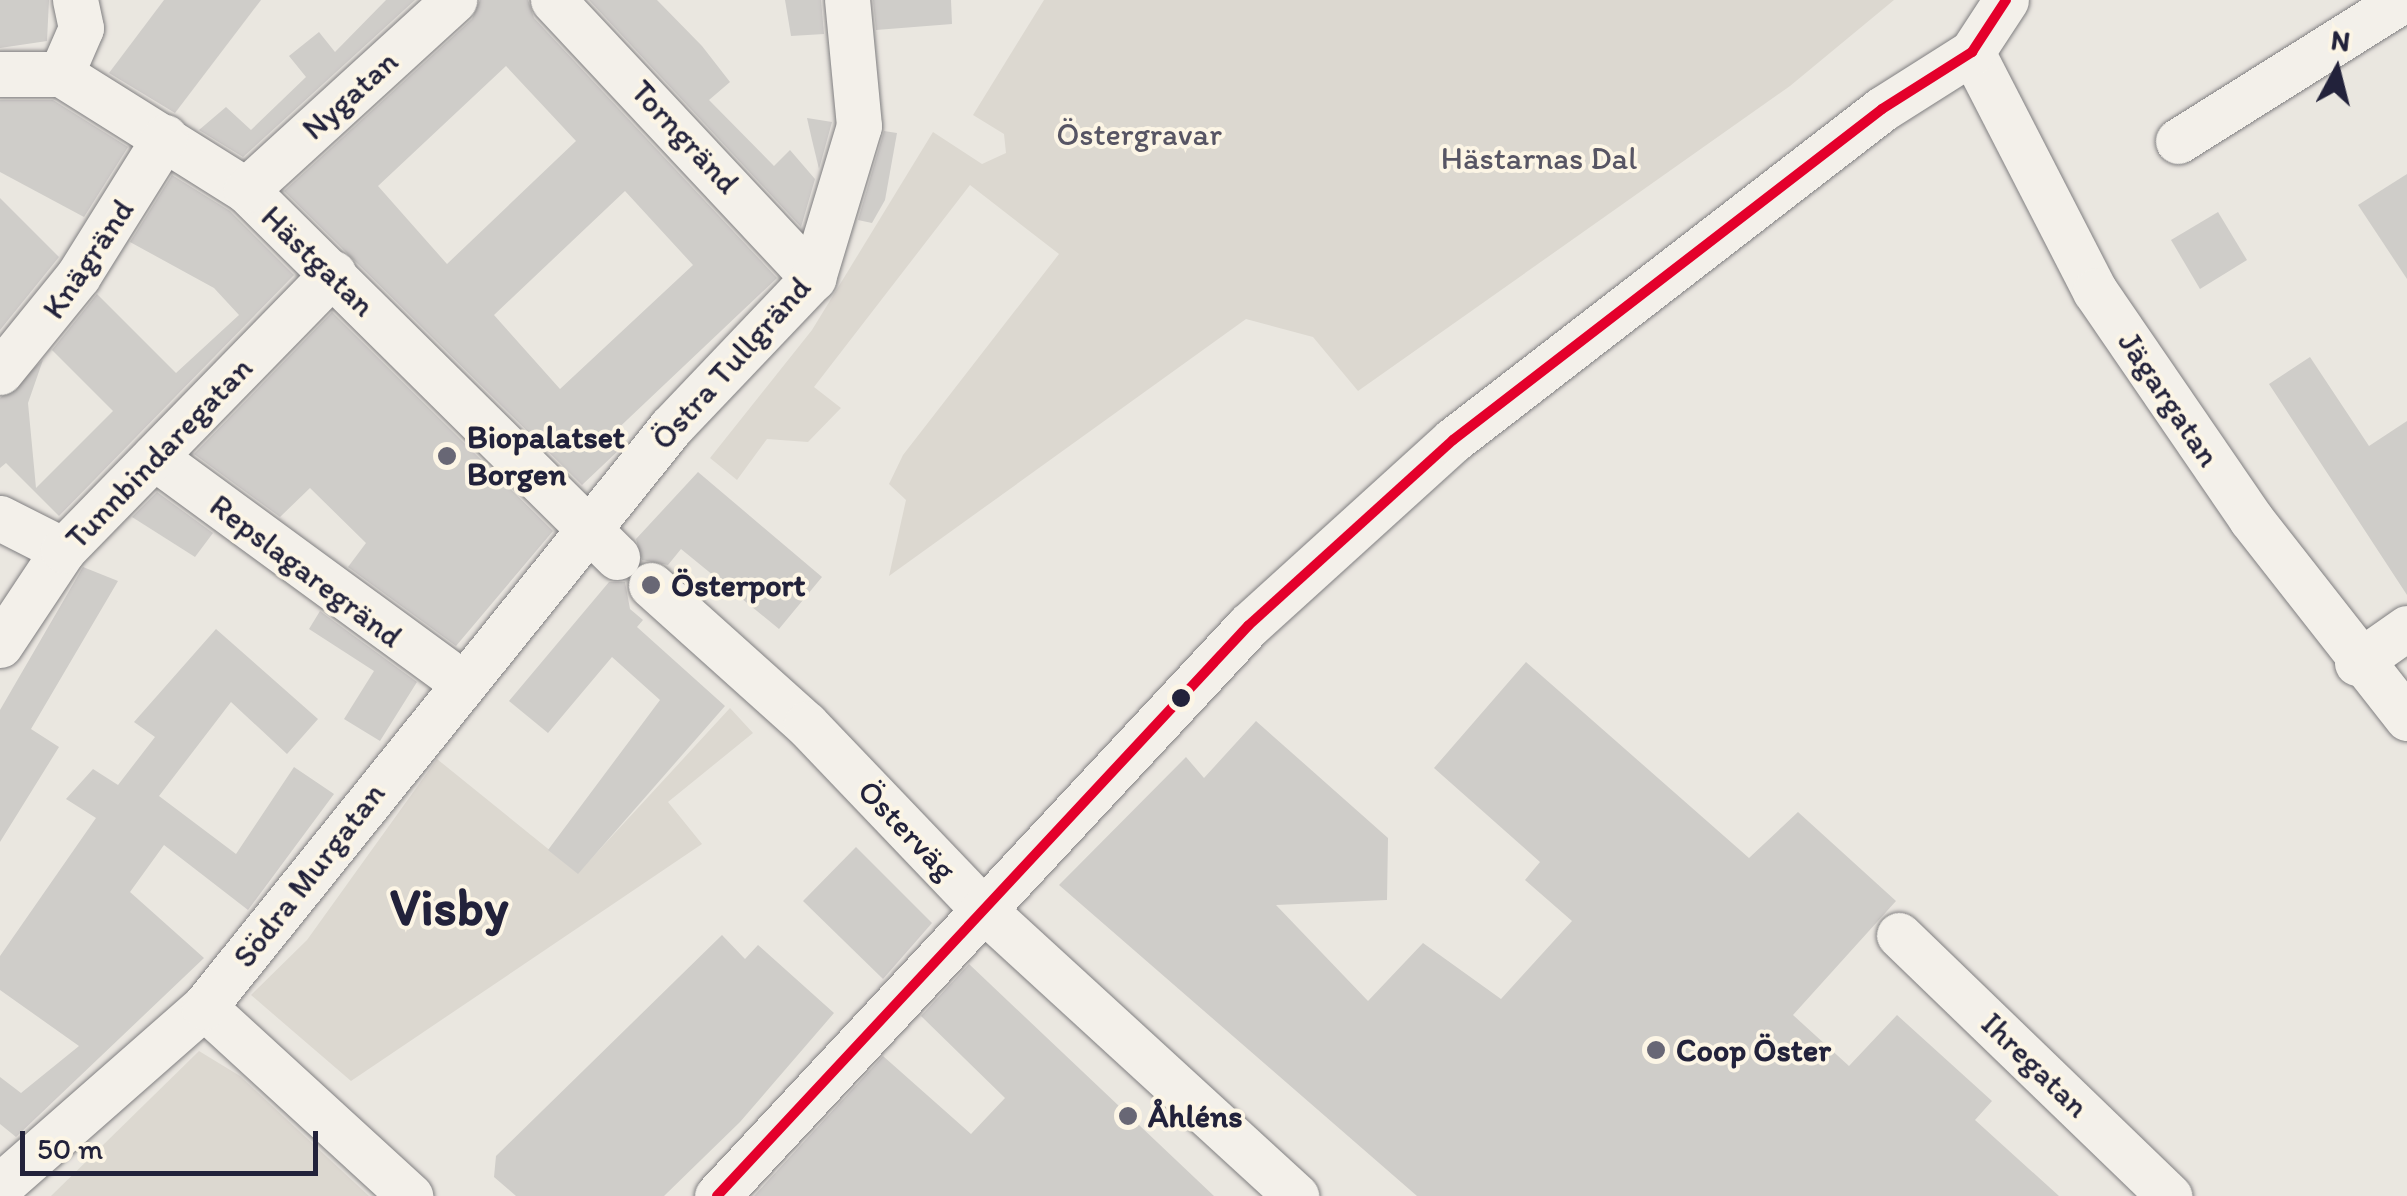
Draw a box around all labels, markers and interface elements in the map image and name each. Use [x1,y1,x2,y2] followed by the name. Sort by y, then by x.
[2287,20,2387,120] north arrow
[2329,22,2352,58] text: N
[294,42,406,148] street label: Nygatan
[623,72,747,202] street label: Torngränd
[1056,115,1222,153] park label: Östergravar
[1441,139,1637,177] park label: Hästarnas Dal
[34,192,142,326] street label: Knägränd
[253,198,383,324] street label: Hästgatan
[644,269,818,457] street label: Östra Tullgränd
[2110,324,2228,474] street label: Jägargatan
[58,349,260,557] street label: Tunnbindaregatan
[467,419,625,494] place label: Biopalatset Borgen
[436,445,458,467] marker: Biopalatset Borgen
[202,486,410,656] street label: Repslagaregränd
[671,566,806,604] place label: Österport
[640,574,662,596] marker: Österport
[1171,688,1191,708] unlabelled marker
[850,772,964,888] street label: Österväg
[225,776,393,974] street label: Södra Murgatan
[390,877,508,939] district label: Visby
[1973,1005,2097,1125] street label: Ihregatan
[1676,1031,1831,1069] place label: Coop Öster
[1645,1039,1667,1061] marker: Coop Öster
[1148,1097,1242,1135] place label: Åhléns
[1117,1105,1139,1127] marker: Åhléns
[25,1111,322,1173] scale bar
[37,1130,103,1167] text: 50 m

